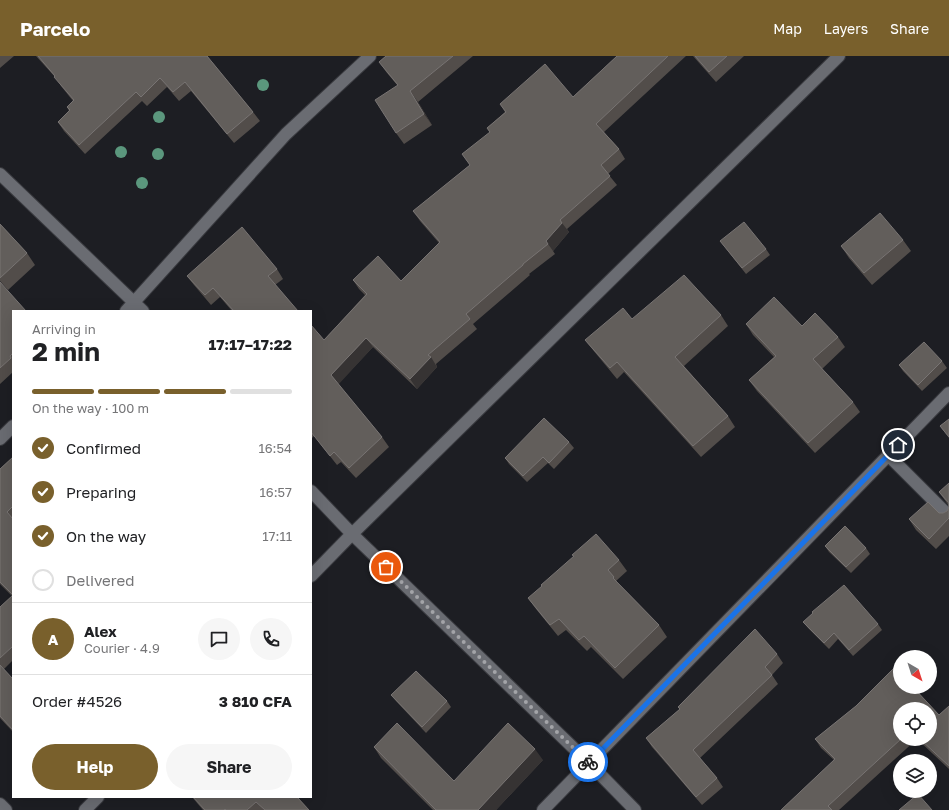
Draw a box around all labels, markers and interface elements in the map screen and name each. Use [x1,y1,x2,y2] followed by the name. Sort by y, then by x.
[20,17,90,40] text: Parcelo
[773,20,802,37] text: Map
[824,20,868,37] text: Layers
[890,20,929,37] text: Share
[32,321,96,337] text: Arriving in
[208,335,292,353] text: 17:17–17:22
[32,336,100,367] text: 2 min
[32,400,149,416] text: On the way · 100 m
[881,428,915,462] pin
[887,434,909,456] icon: home
[32,437,54,459] icon: check
[66,439,141,457] text: Confirmed
[258,440,292,456] text: 16:54
[32,481,54,503] icon: check
[66,483,136,501] text: Preparing
[259,484,292,500] text: 16:57
[32,525,54,547] icon: check
[66,527,146,545] text: On the way
[262,528,292,544] text: 17:11
[369,550,403,584] pin
[375,556,397,578] icon: bag
[66,571,134,589] text: Delivered
[198,618,240,660] button: chat
[250,618,292,660] button: phone
[84,622,117,640] text: Alex
[48,630,58,648] text: A
[84,640,160,656] text: Courier · 4.9
[893,650,937,694] north arrow
[893,650,937,798] map controls
[32,692,122,710] text: Order #4526
[219,692,292,710] text: 3 810 CFA
[893,702,937,746] button: locate
[568,742,608,782] courier
[32,744,158,790] button: Help
[166,744,292,790] button: Share
[577,751,599,773] icon: bike
[893,754,937,798] button: layers

